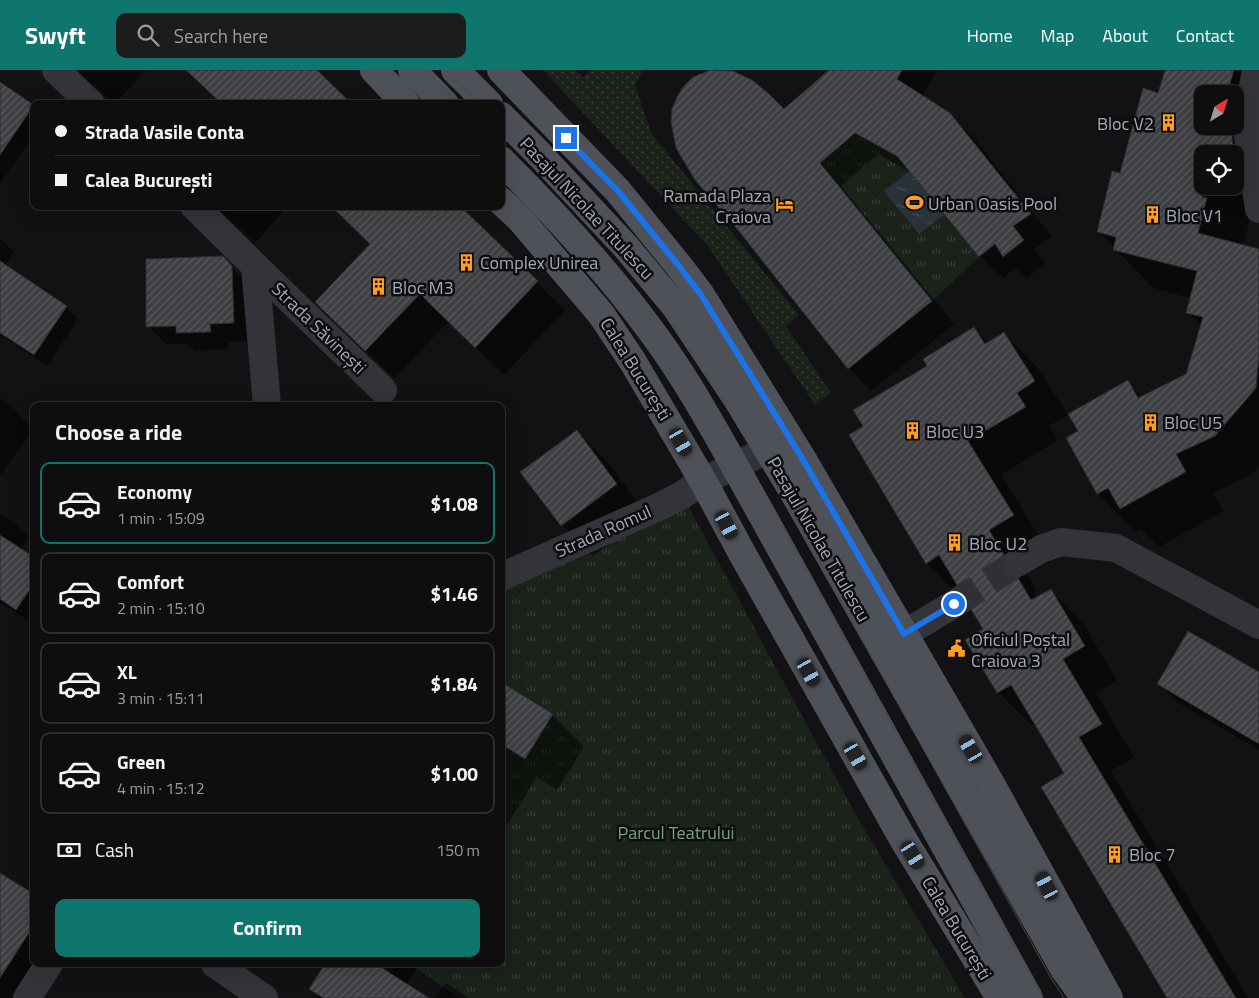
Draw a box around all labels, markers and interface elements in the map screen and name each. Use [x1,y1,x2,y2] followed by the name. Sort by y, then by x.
[116,13,466,58] search box
[25,17,86,53] text: Swyft
[134,21,162,49] icon: search
[174,21,268,50] text: Search here
[967,22,1013,49] text: Home
[1041,22,1074,49] text: Map
[1102,22,1148,49] text: About
[1176,22,1234,49] text: Contact
[1194,85,1244,135] north arrow
[1194,85,1244,195] map controls
[1097,110,1154,137] place label: Bloc V2
[1158,113,1178,133] building icon: Bloc V2
[85,117,244,146] text: Strada Vasile Conta
[555,127,577,149] route end
[514,131,660,285] street label: Pasajul Nicolae Titulescu
[1194,145,1244,195] button: locate
[85,165,212,194] text: Calea București
[663,182,771,230] place label: Ramada Plaza Craiova
[928,190,1057,217] place label: Urban Oasis Pool
[904,193,924,213] sports icon: Urban Oasis Pool
[775,195,795,215] hotel icon: Ramada Plaza Craiova
[1166,202,1223,229] place label: Bloc V1
[1142,205,1162,225] building icon: Bloc V1
[480,249,598,276] place label: Complex Unirea
[456,252,476,272] building icon: Complex Unirea
[392,274,454,301] place label: Bloc M3
[266,276,372,380] street label: Strada Săvinești
[368,277,388,297] building icon: Bloc M3
[594,312,678,426] street label: Calea București
[1164,409,1222,436] place label: Bloc U5
[1140,412,1160,432] building icon: Bloc U5
[55,415,182,449] text: Choose a ride
[926,418,984,445] place label: Bloc U3
[902,421,922,441] building icon: Bloc U3
[667,425,694,459] car
[761,451,877,627] street label: Pasajul Nicolae Titulescu
[117,477,192,506] text: Economy
[57,481,102,526] icon: car
[431,489,478,518] text: $1.08
[551,498,655,564] street label: Strada Romul
[117,506,205,530] text: 1 min · 15:09
[713,508,740,542] car
[969,530,1027,557] place label: Bloc U2
[945,533,965,553] building icon: Bloc U2
[117,567,184,596] text: Comfort
[57,571,102,616] icon: car
[431,579,478,608] text: $1.46
[943,593,965,615] route start
[117,596,205,620] text: 2 min · 15:10
[971,626,1070,674] place label: Oficiul Poștal Craiova 3
[947,639,967,659] public building icon: Oficiul Poștal Craiova 3
[795,655,822,689] car
[117,657,137,686] text: XL
[57,661,102,706] icon: car
[431,669,478,698] text: $1.84
[117,686,205,710] text: 3 min · 15:11
[957,732,984,766] car
[842,739,869,773] car
[117,747,166,776] text: Green
[57,751,102,796] icon: car
[431,759,478,788] text: $1.00
[117,776,205,800] text: 4 min · 15:12
[618,819,734,846] park label: Parcul Teatrului
[95,835,134,864] text: Cash
[55,836,83,864] icon: cash
[436,838,480,862] text: 150 m
[898,838,927,872] car
[1129,841,1176,868] place label: Bloc 7
[1105,844,1125,864] building icon: Bloc 7
[1033,869,1060,903] car
[915,871,999,985] street label: Calea București
[55,899,480,957] button: Confirm

